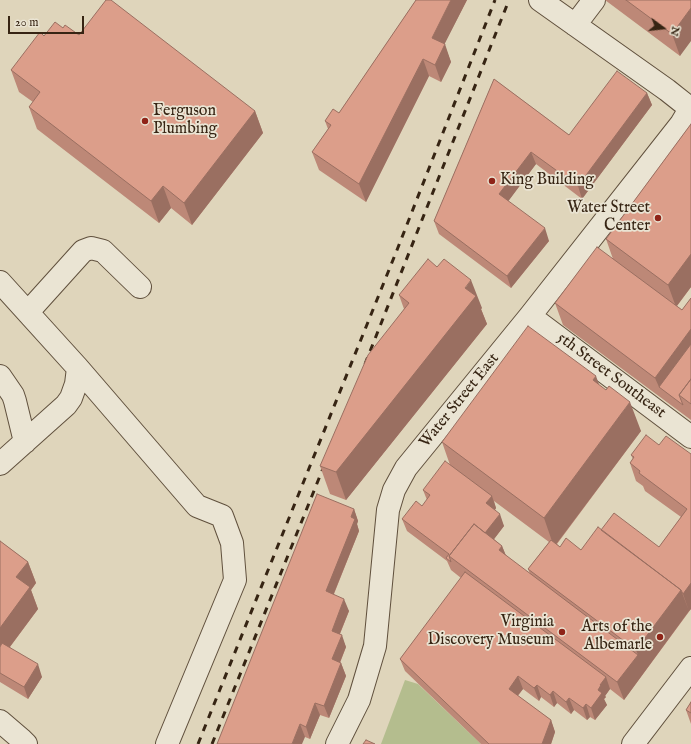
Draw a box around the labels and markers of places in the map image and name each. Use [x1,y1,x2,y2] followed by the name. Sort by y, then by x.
[153,102,217,140] place label: Ferguson Plumbing
[140,116,150,126] marker: Ferguson Plumbing
[500,171,594,191] place label: King Building
[487,176,497,186] marker: King Building
[567,199,650,237] place label: Water Street Center
[653,213,663,223] marker: Water Street Center
[428,613,554,651] place label: Virginia Discovery Museum
[582,618,652,656] place label: Arts of the Albemarle
[557,627,567,637] marker: Virginia Discovery Museum
[655,632,665,642] marker: Arts of the Albemarle

